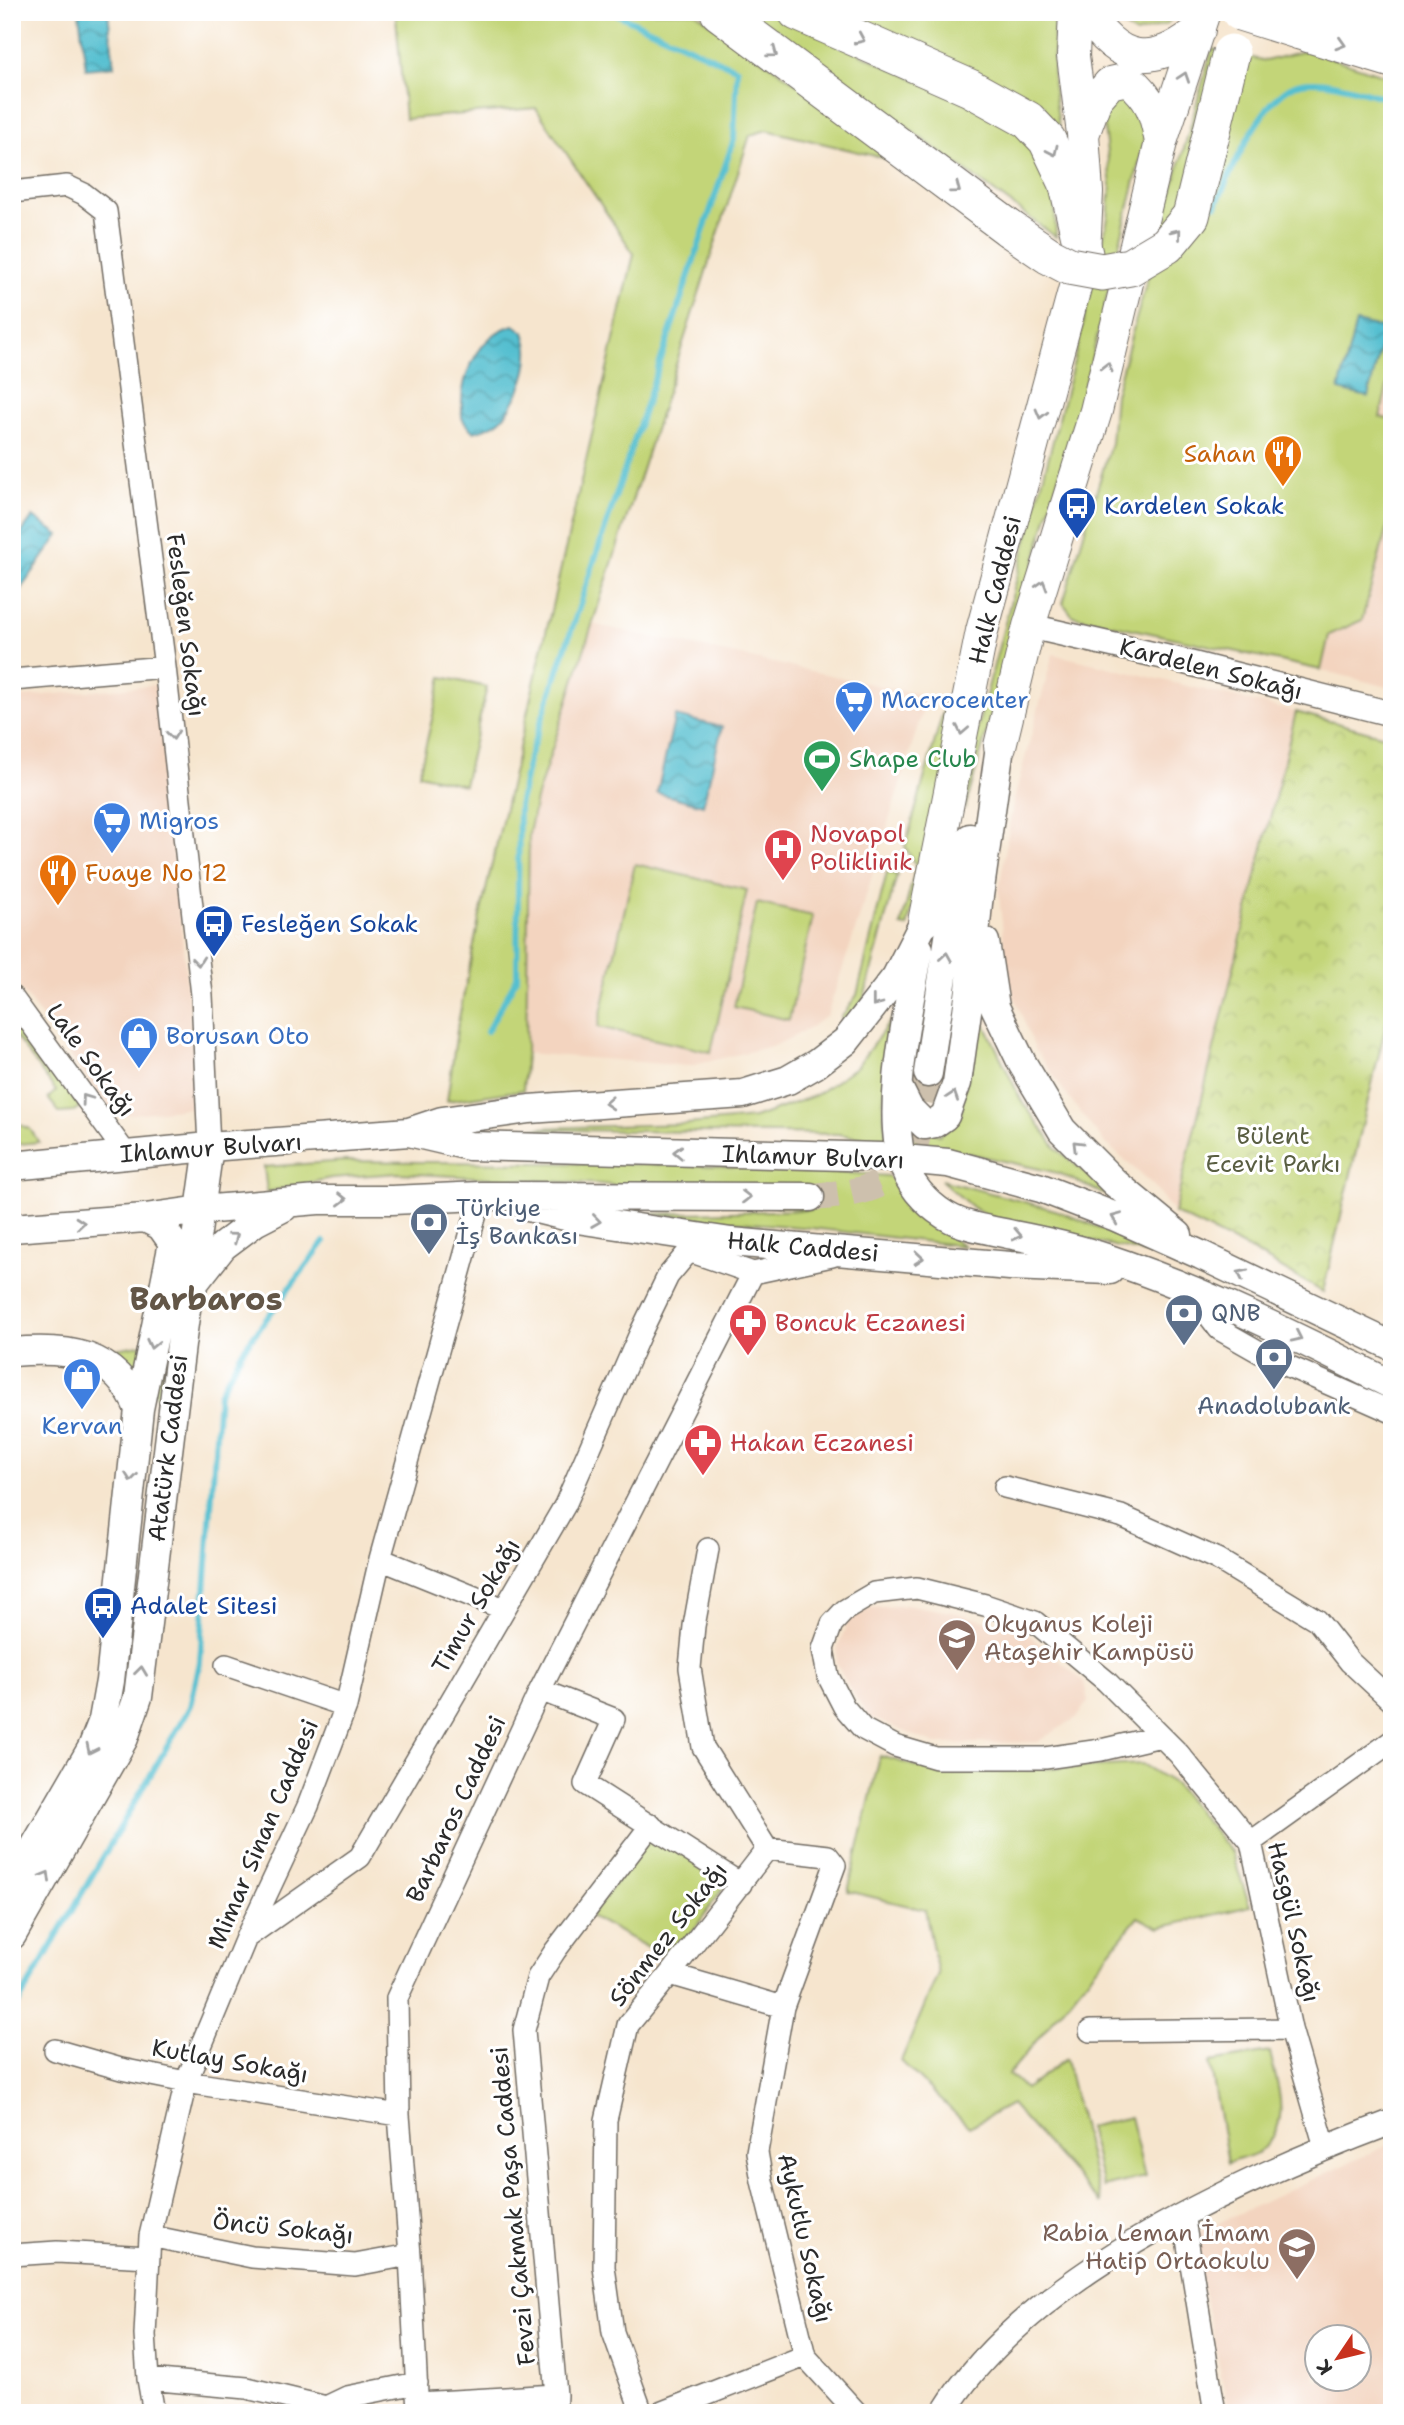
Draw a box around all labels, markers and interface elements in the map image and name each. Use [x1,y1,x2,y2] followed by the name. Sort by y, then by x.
[852,31,865,45] one-way arrow
[1335,35,1347,50] one-way arrow
[765,45,778,57] one-way arrow
[1176,71,1190,83] one-way arrow
[1044,144,1058,156] one-way arrow
[948,181,960,193] one-way arrow
[1169,228,1181,241] one-way arrow
[1098,361,1113,373] one-way arrow
[1035,408,1049,420] one-way arrow
[1262,433,1304,488] restaurant icon: Sahan
[1184,438,1256,470] place label: Sahan
[1056,485,1098,540] bus stop icon: Kardelen Sokak
[1104,490,1285,522] place label: Kardelen Sokak
[961,512,1029,668] street label: Halk Caddesi
[159,531,213,719] street label: Fesleğen Sokağı
[1033,580,1048,592] one-way arrow
[1116,631,1306,707] street label: Kardelen Sokağı
[833,679,875,734] supermarket icon: Macrocenter
[881,684,1029,716] place label: Macrocenter
[956,724,971,736] one-way arrow
[165,729,180,740] one-way arrow
[801,738,843,793] sports icon: Shape Club
[849,743,977,775] place label: Shape Club
[91,800,133,855] supermarket icon: Migros
[139,805,219,837] place label: Migros
[810,818,913,878] place label: Novapol Poliklinik
[762,827,804,882] hospital icon: Novapol Poliklinik
[37,852,79,907] restaurant icon: Fuaye No 12
[85,857,227,889] place label: Fuaye No 12
[193,903,235,958] bus stop icon: Fesleğen Sokak
[241,908,418,940] place label: Fesleğen Sokak
[938,951,953,963] one-way arrow
[191,955,206,966] one-way arrow
[872,994,885,1006] one-way arrow
[39,997,143,1123] street label: Lale Sokağı
[118,1015,160,1070] shop icon: Borusan Oto
[166,1020,309,1052] place label: Borusan Oto
[945,1090,959,1102] one-way arrow
[82,1094,95,1107] one-way arrow
[604,1095,615,1110] one-way arrow
[1205,1120,1341,1180] park label: Bülent Ecevit Parkı
[119,1126,303,1170] street label: Ihlamur Bulvarı
[721,1138,905,1176] street label: Ihlamur Bulvarı
[1072,1140,1085,1153] one-way arrow
[672,1144,683,1159] one-way arrow
[741,1189,751,1205] one-way arrow
[337,1192,348,1207] one-way arrow
[456,1192,578,1252] place label: Türkiye İş Bankası
[408,1201,450,1256] bank icon: Türkiye İş Bankası
[1111,1212,1123,1226] one-way arrow
[590,1214,601,1229] one-way arrow
[75,1216,86,1231] one-way arrow
[726,1224,880,1270] street label: Halk Caddesi
[1011,1227,1023,1242] one-way arrow
[226,1233,239,1246] one-way arrow
[914,1250,925,1265] one-way arrow
[1237,1268,1249,1282] one-way arrow
[129,1277,283,1320] district label: Barbaros
[1163,1292,1205,1347] bank icon: QNB
[1211,1297,1261,1329] place label: QNB
[727,1302,769,1357] pharmacy icon: Boncuk Eczanesi
[775,1307,966,1339] place label: Boncuk Eczanesi
[1290,1329,1302,1343] one-way arrow
[1253,1336,1295,1391] bank icon: Anadolubank
[145,1338,160,1350] one-way arrow
[141,1352,195,1544] street label: Atatürk Caddesi
[61,1356,103,1411] shop icon: Kervan
[1197,1390,1351,1422] place label: Anadolubank
[42,1410,122,1442] place label: Kervan
[682,1422,724,1477] pharmacy icon: Hakan Eczanesi
[730,1427,914,1459] place label: Hakan Eczanesi
[124,1472,139,1483] one-way arrow
[424,1533,528,1679] street label: Timur Sokağı
[82,1585,124,1640] bus stop icon: Adalet Sitesi
[130,1590,278,1622] place label: Adalet Sitesi
[984,1608,1194,1668] place label: Okyanus Koleji Ataşehir Kampüsü
[936,1617,978,1672] school or university icon: Okyanus Koleji Ataşehir Kampüsü
[133,1665,148,1677] one-way arrow
[399,1710,513,1908] street label: Barbaros Caddesi
[200,1714,326,1954] street label: Mimar Sinan Caddesi
[85,1742,99,1754] one-way arrow
[1260,1839,1328,2005] street label: Hasgül Sokağı
[602,1855,734,2013] street label: Sönmez Sokağı
[38,1870,51,1883] one-way arrow
[149,2032,311,2090] street label: Kutlay Sokağı
[483,2045,543,2367] street label: Fevzi Çakmak Paşa Caddesi
[770,2150,840,2326] street label: Aykutlu Sokağı
[211,2205,355,2251] street label: Öncü Sokağı
[1042,2217,1270,2277] place label: Rabia Leman İmam Hatip Ortaokulu
[1276,2226,1318,2281] school or university icon: Rabia Leman İmam Hatip Ortaokulu
[1302,2324,1372,2394] north arrow
[1311,2355,1338,2380] text: K

